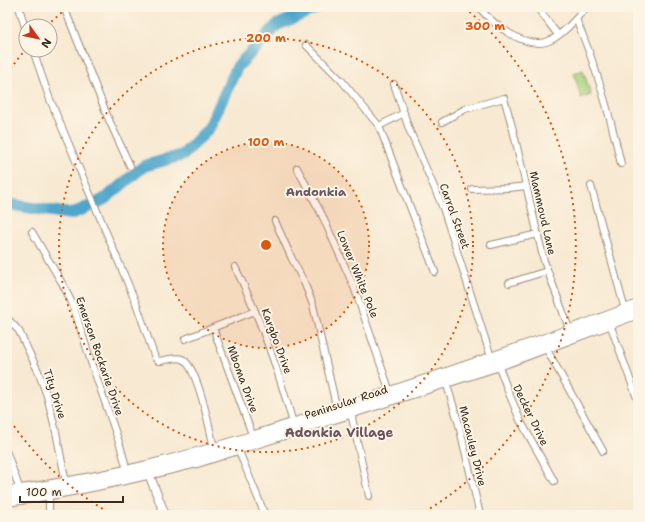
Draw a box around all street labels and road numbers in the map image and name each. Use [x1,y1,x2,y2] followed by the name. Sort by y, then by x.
[526,170,559,257] street label: Mammoud Lane
[436,181,473,251] street label: Carrol Street
[333,228,382,320] street label: Lower White Pole
[72,295,127,418] street label: Emerson Bockarie Drive
[258,306,295,376] street label: Kargbo Drive
[223,343,262,415] street label: Mboma Drive
[39,367,70,421] street label: Tity Drive
[303,382,390,423] street label: Peninsular Road
[509,382,552,448] street label: Decker Drive
[455,404,490,488] street label: Macauley Drive

